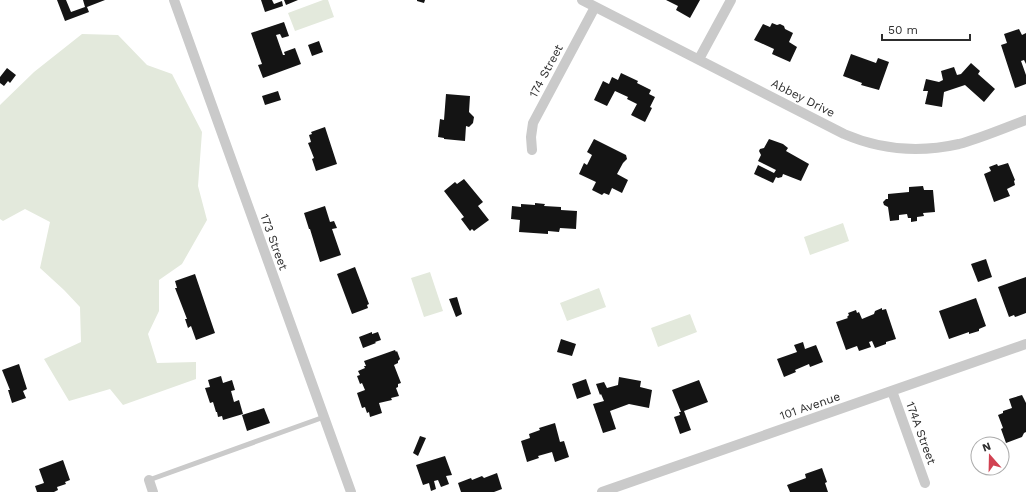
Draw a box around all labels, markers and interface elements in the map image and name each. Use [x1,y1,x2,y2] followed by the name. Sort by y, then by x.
[882,16,970,42] scale bar
[888,23,918,37] text: 50 m
[526,42,566,100] street label: 174 Street
[769,76,837,120] street label: Abbey Drive
[257,212,291,272] street label: 173 Street
[778,389,842,423] street label: 101 Avenue
[903,400,939,466] street label: 174A Street
[970,436,1010,476] north arrow
[981,440,993,455] text: N

